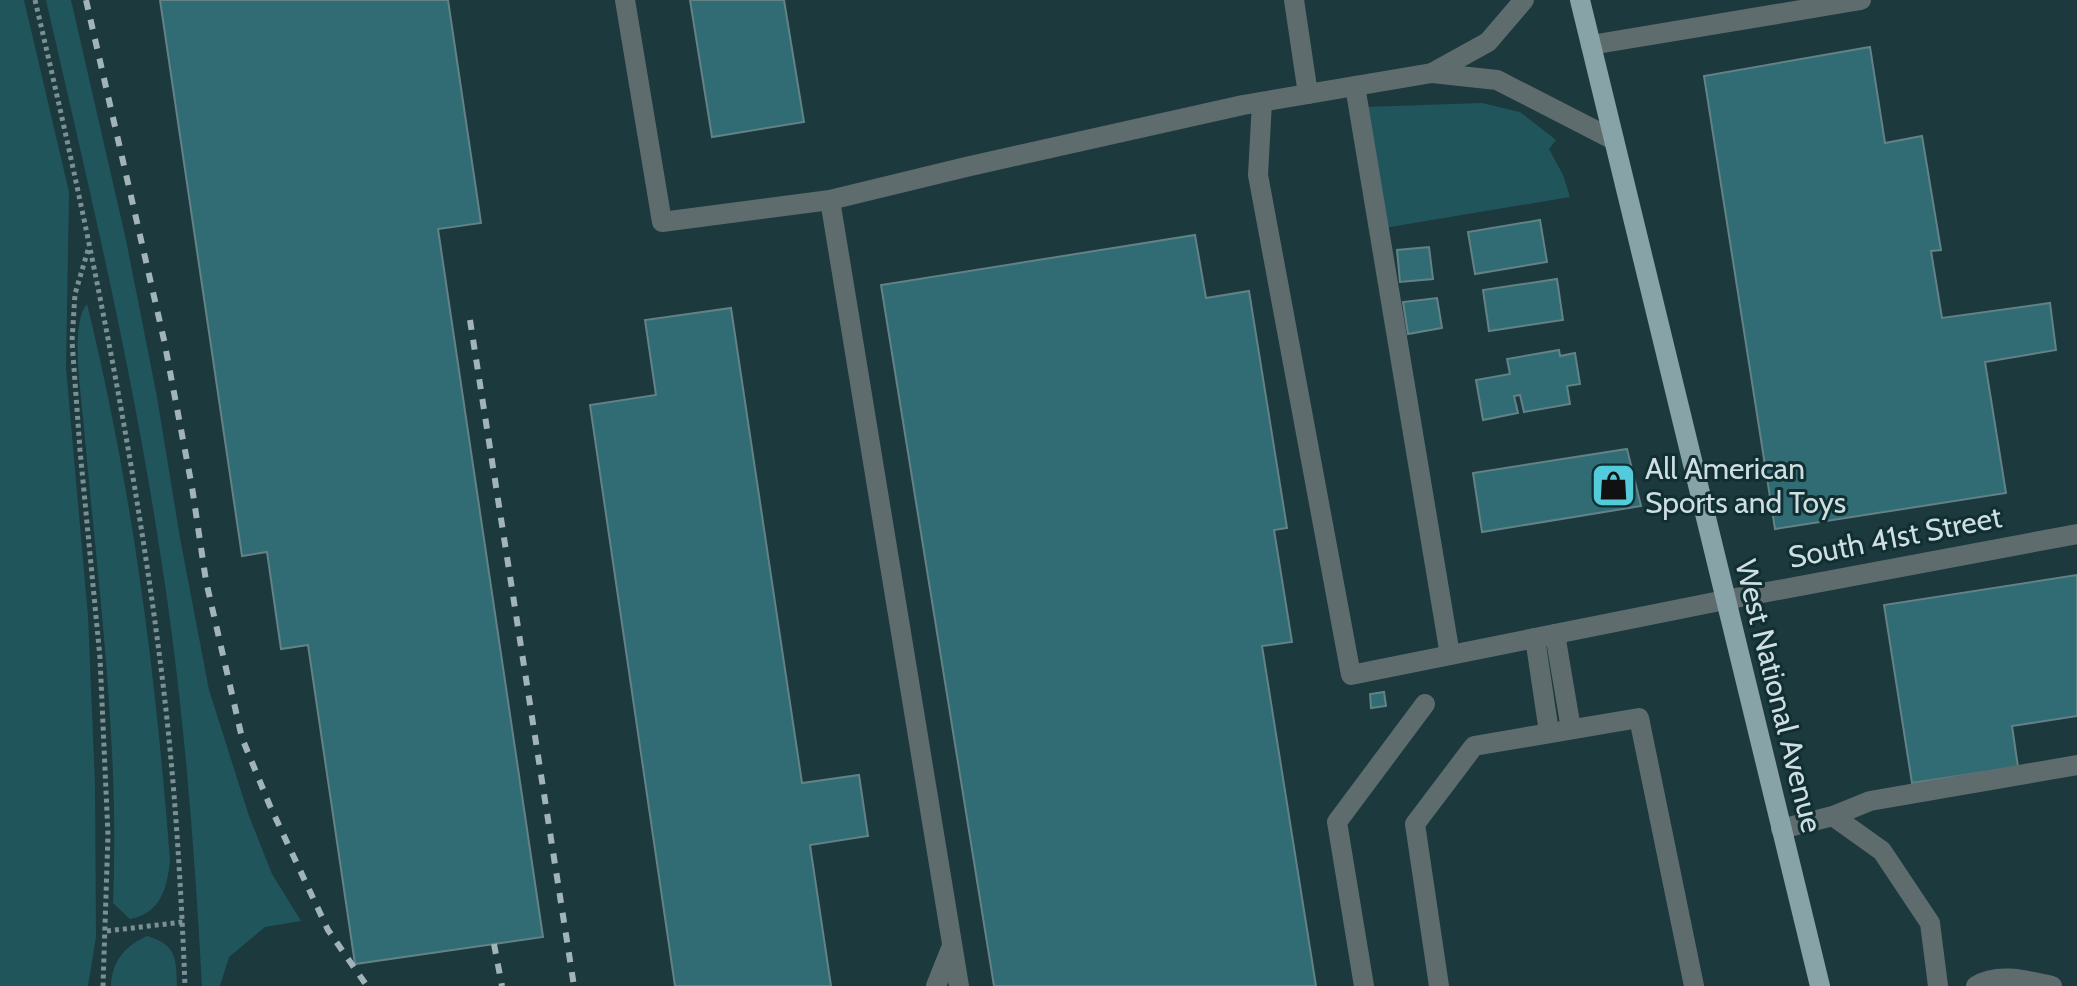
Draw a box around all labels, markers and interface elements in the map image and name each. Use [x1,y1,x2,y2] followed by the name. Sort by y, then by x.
[1645,450,1846,521] place label: All American Sports and Toys
[1590,461,1638,509] shop icon: All American Sports and Toys
[1785,498,2005,576] street label: South 41st Street
[1727,556,1831,836] street label: West National Avenue

